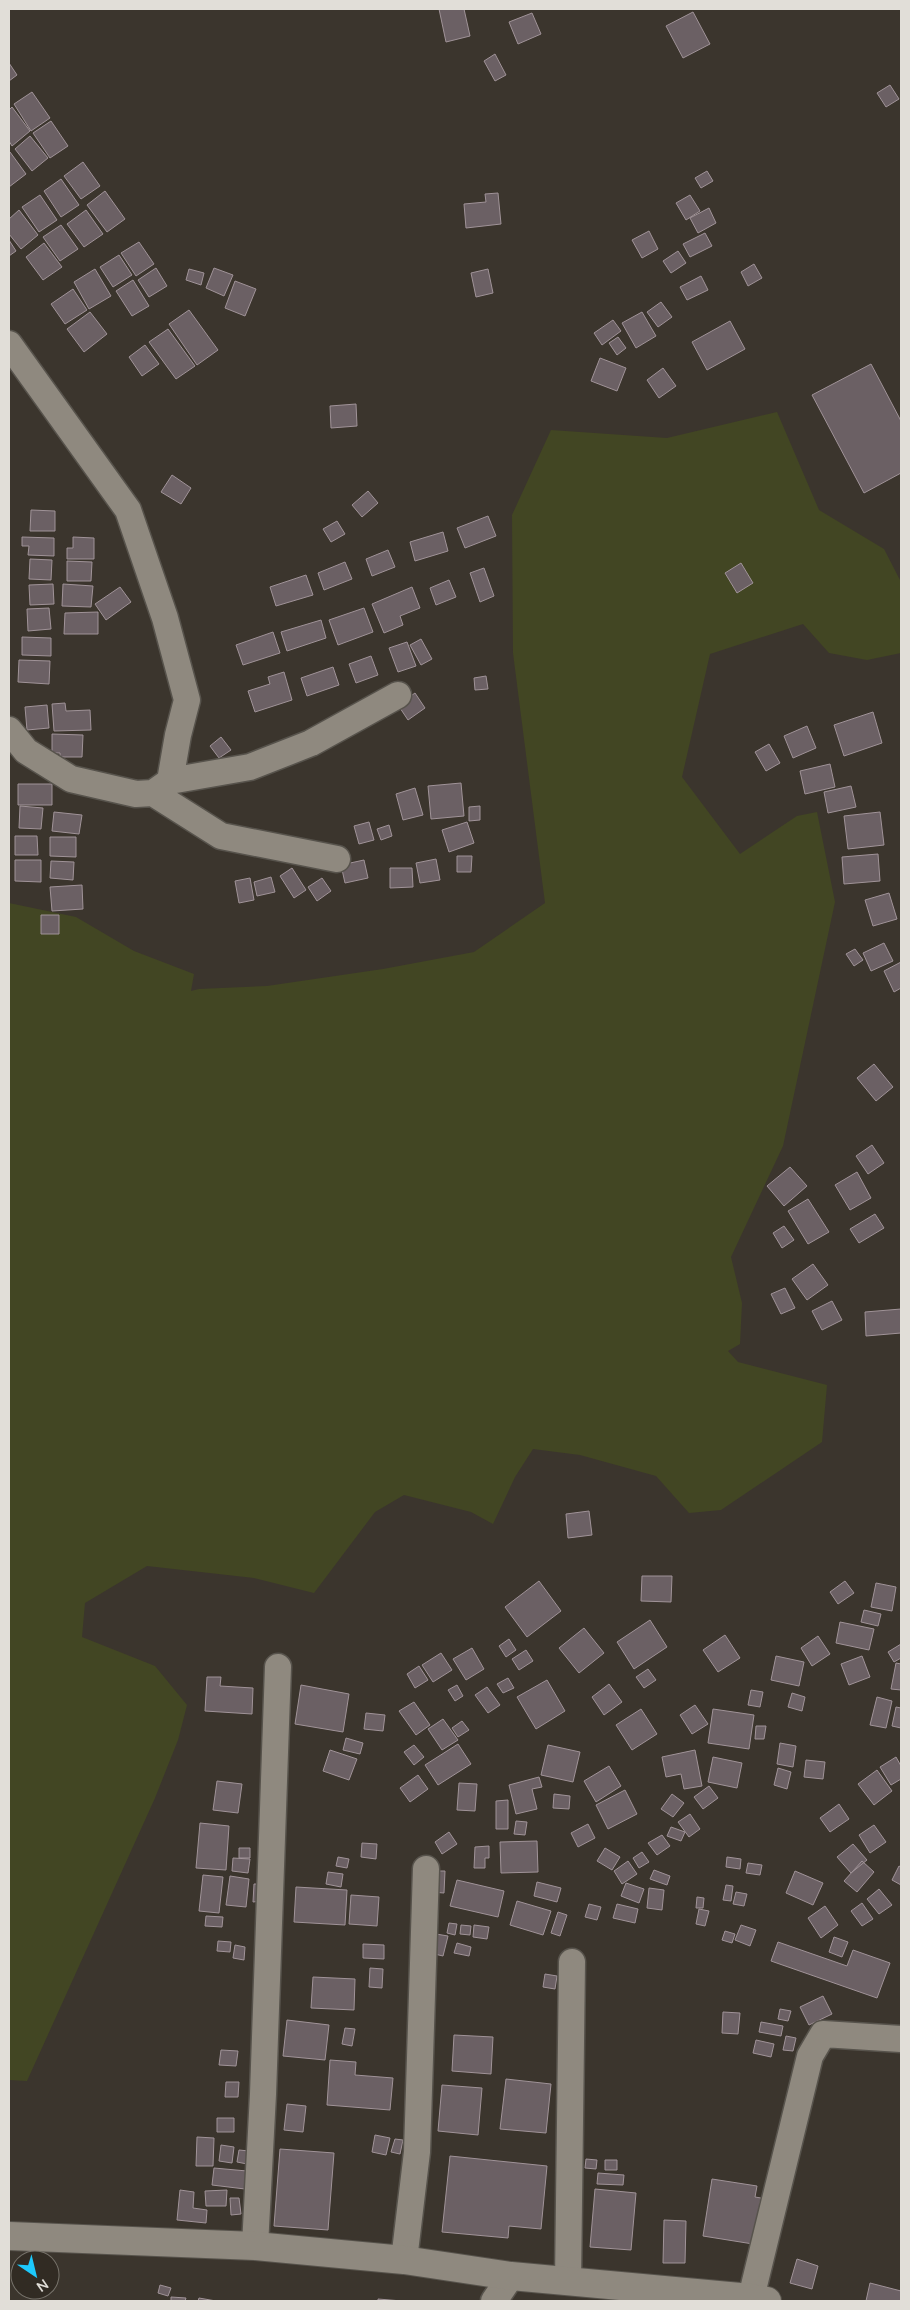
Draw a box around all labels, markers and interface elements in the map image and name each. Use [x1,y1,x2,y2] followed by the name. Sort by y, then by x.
[10,2250,60,2300] north arrow
[32,2274,52,2296] text: N

